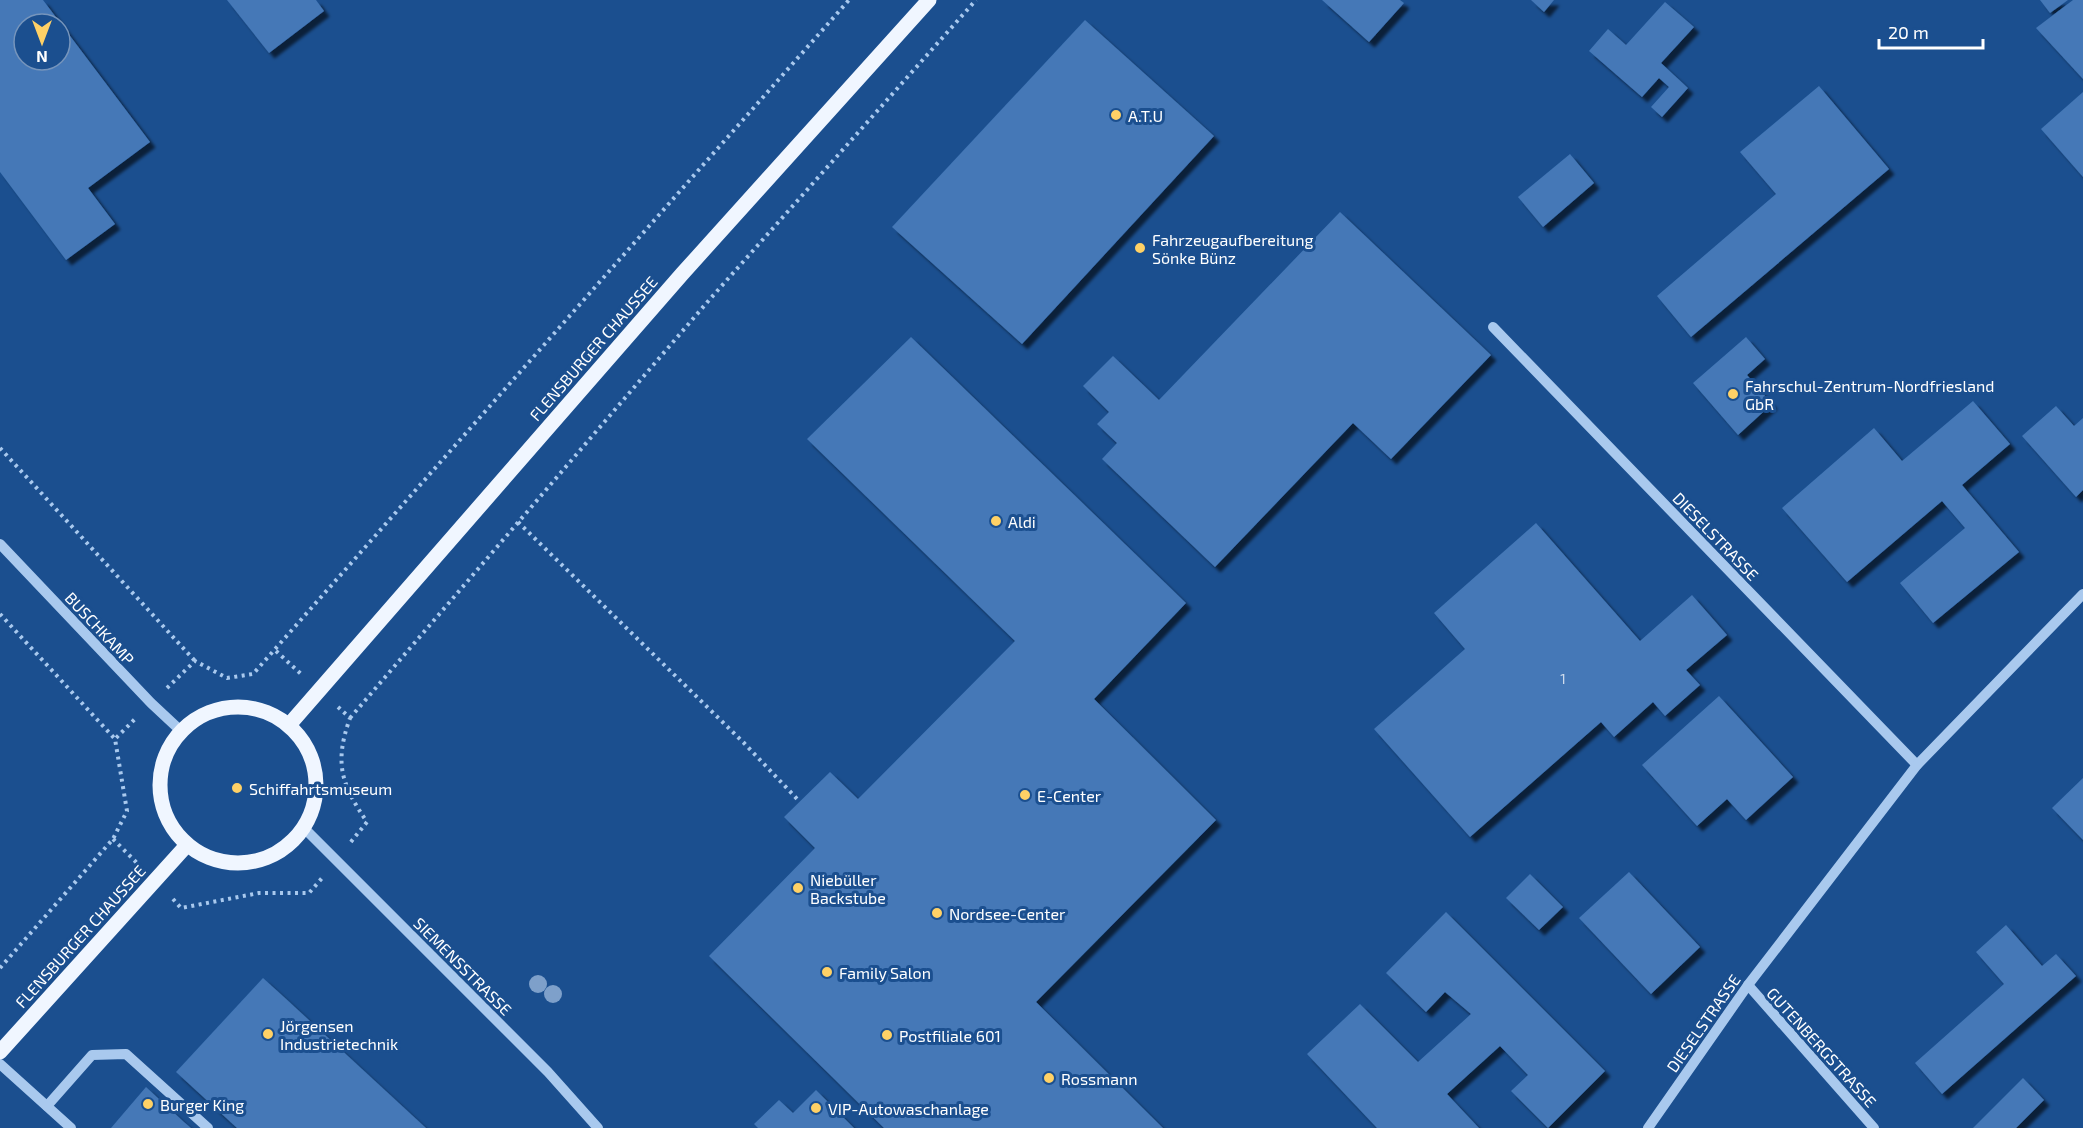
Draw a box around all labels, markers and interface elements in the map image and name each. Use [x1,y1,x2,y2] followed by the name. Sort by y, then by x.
[12,12,72,72] north arrow
[1879,12,1982,50] scale bar
[1888,21,1929,43] text: 20 m
[36,48,48,67] text: N
[1128,106,1163,125] place label: A.T.U
[1109,108,1123,122] marker: A.T.U
[1152,230,1313,267] place label: Fahrzeugaufbereitung Sönke Bünz
[1133,241,1147,255] marker: Fahrzeugaufbereitung Sönke Bünz
[525,272,661,424] street label: FLENSBURGER CHAUSSEE
[1745,376,1994,413] place label: Fahrschul-Zentrum-Nordfriesland GbR
[1726,387,1740,401] marker: Fahrschul-Zentrum-Nordfriesland GbR
[1669,488,1763,584] street label: DIESELSTRASSE
[1008,512,1036,531] place label: Aldi
[989,514,1003,528] marker: Aldi
[62,588,138,668] street label: BUSCHKAMP
[1560,670,1566,687] house number: 1
[249,779,392,798] place label: Schiffahrtsmuseum
[230,781,244,795] marker: Schiffahrtsmuseum
[1037,786,1102,805] place label: E-Center
[1018,788,1032,802] marker: E-Center
[11,861,149,1011] street label: FLENSBURGER CHAUSSEE
[810,870,886,907] place label: Niebüller Backstube
[791,881,805,895] marker: Niebüller Backstube
[949,904,1066,923] place label: Nordsee-Center
[930,906,944,920] marker: Nordsee-Center
[410,913,516,1019] street label: SIEMENSSTRASSE
[839,963,931,982] place label: Family Salon
[820,965,834,979] marker: Family Salon
[1662,970,1744,1076] street label: DIESELSTRASSE
[1763,983,1881,1111] street label: GUTENBERGSTRASSE
[280,1016,398,1053] place label: Jörgensen Industrietechnik
[899,1026,1001,1045] place label: Postfiliale 601
[261,1027,275,1041] marker: Jörgensen Industrietechnik
[880,1028,894,1042] marker: Postfiliale 601
[1061,1069,1138,1088] place label: Rossmann
[1042,1071,1056,1085] marker: Rossmann
[160,1095,244,1114] place label: Burger King
[141,1097,155,1111] marker: Burger King
[828,1099,989,1118] place label: VIP-Autowaschanlage
[809,1101,823,1115] marker: VIP-Autowaschanlage

